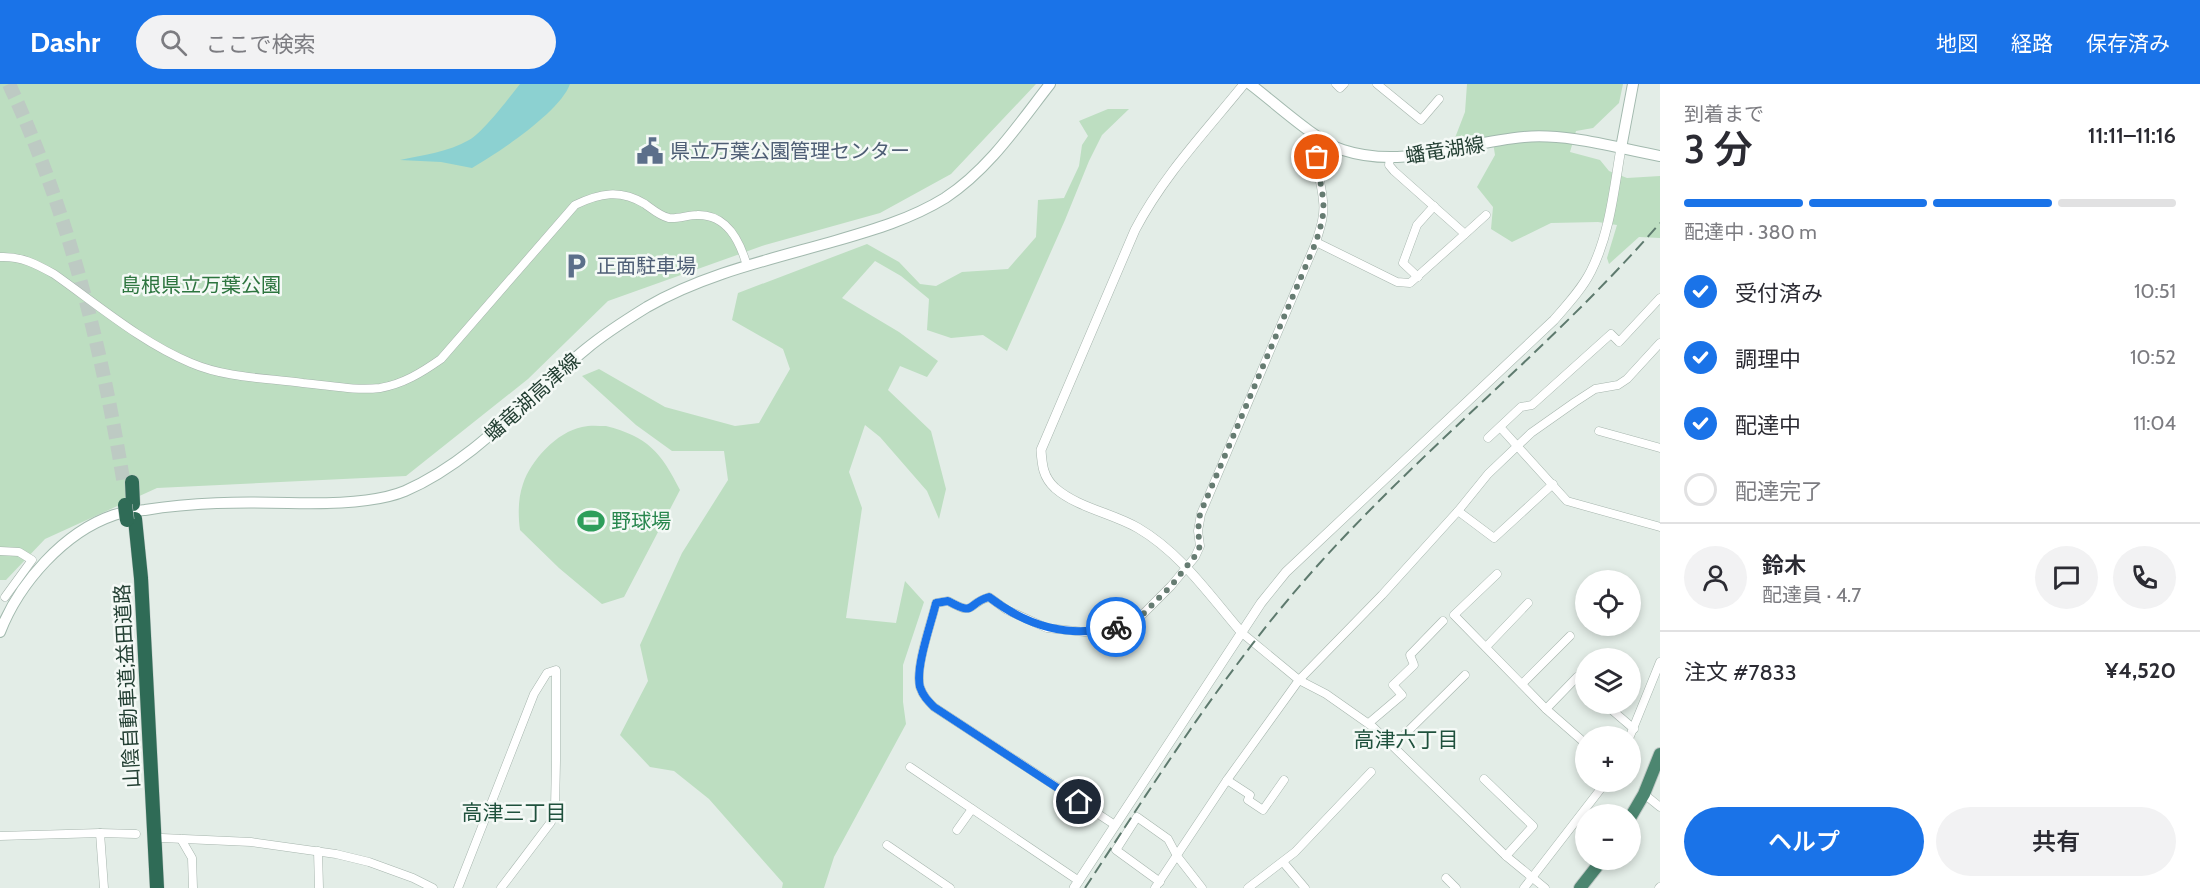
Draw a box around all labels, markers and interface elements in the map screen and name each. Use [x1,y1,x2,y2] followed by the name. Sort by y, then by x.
[136,15,556,69] search box
[30,25,100,59] text: Dashr
[157,26,190,59] icon: search
[205,31,315,58] text: ここで検索
[1936,31,1978,56] text: 地図
[2011,31,2053,56] text: 経路
[2086,31,2170,56] text: 保存済み
[1684,102,1764,126] text: 到着まで
[2088,122,2176,149] text: 11:11–11:16
[1684,125,1753,173] text: 3 分
[1291,131,1342,182] pin
[1404,132,1486,168] street label: 蟠竜湖線
[635,136,665,166] public building icon: 県立万葉公園管理センター
[670,139,910,163] place label: 県立万葉公園管理センター
[1300,140,1333,173] icon: bag
[1684,220,1817,244] text: 配達中 · 380 m
[561,251,591,281] parking icon: 正面駐車場
[596,254,696,278] place label: 正面駐車場
[121,273,281,297] park label: 島根県立万葉公園
[1684,275,1717,308] icon: check
[2134,279,2176,303] text: 10:51
[1735,280,1823,307] text: 受付済み
[1684,341,1717,374] icon: check
[2130,345,2176,369] text: 10:52
[1735,346,1801,373] text: 調理中
[479,348,585,446] street label: 蟠竜湖高津線
[1684,407,1717,440] icon: check
[2133,411,2176,435] text: 11:04
[1735,412,1801,439] text: 配達中
[1735,478,1823,505] text: 配達完了
[576,506,606,536] sports icon: 野球場
[611,509,671,533] place label: 野球場
[1684,546,1747,609] button: person
[2035,546,2098,609] button: chat
[2113,546,2176,609] button: phone
[1762,552,1806,579] text: 鈴木
[1575,570,1641,870] map controls
[1575,570,1641,636] button: locate
[110,583,144,789] street label: 山陰自動車道;益田道路
[1762,583,1861,607] text: 配達員 · 4.7
[1086,597,1146,657] courier
[1100,611,1133,644] icon: bike
[1575,648,1641,714] button: layers
[2105,657,2176,684] text: ¥4,520
[1684,659,1797,686] text: 注文 #7833
[1575,726,1641,792] button: +
[1354,727,1459,752] district label: 高津六丁目
[1053,776,1104,827] pin
[1062,785,1095,818] icon: home
[462,800,567,825] district label: 高津三丁目
[1575,804,1641,870] button: −
[1684,807,1924,876] button: ヘルプ
[1936,807,2176,876] button: 共有

